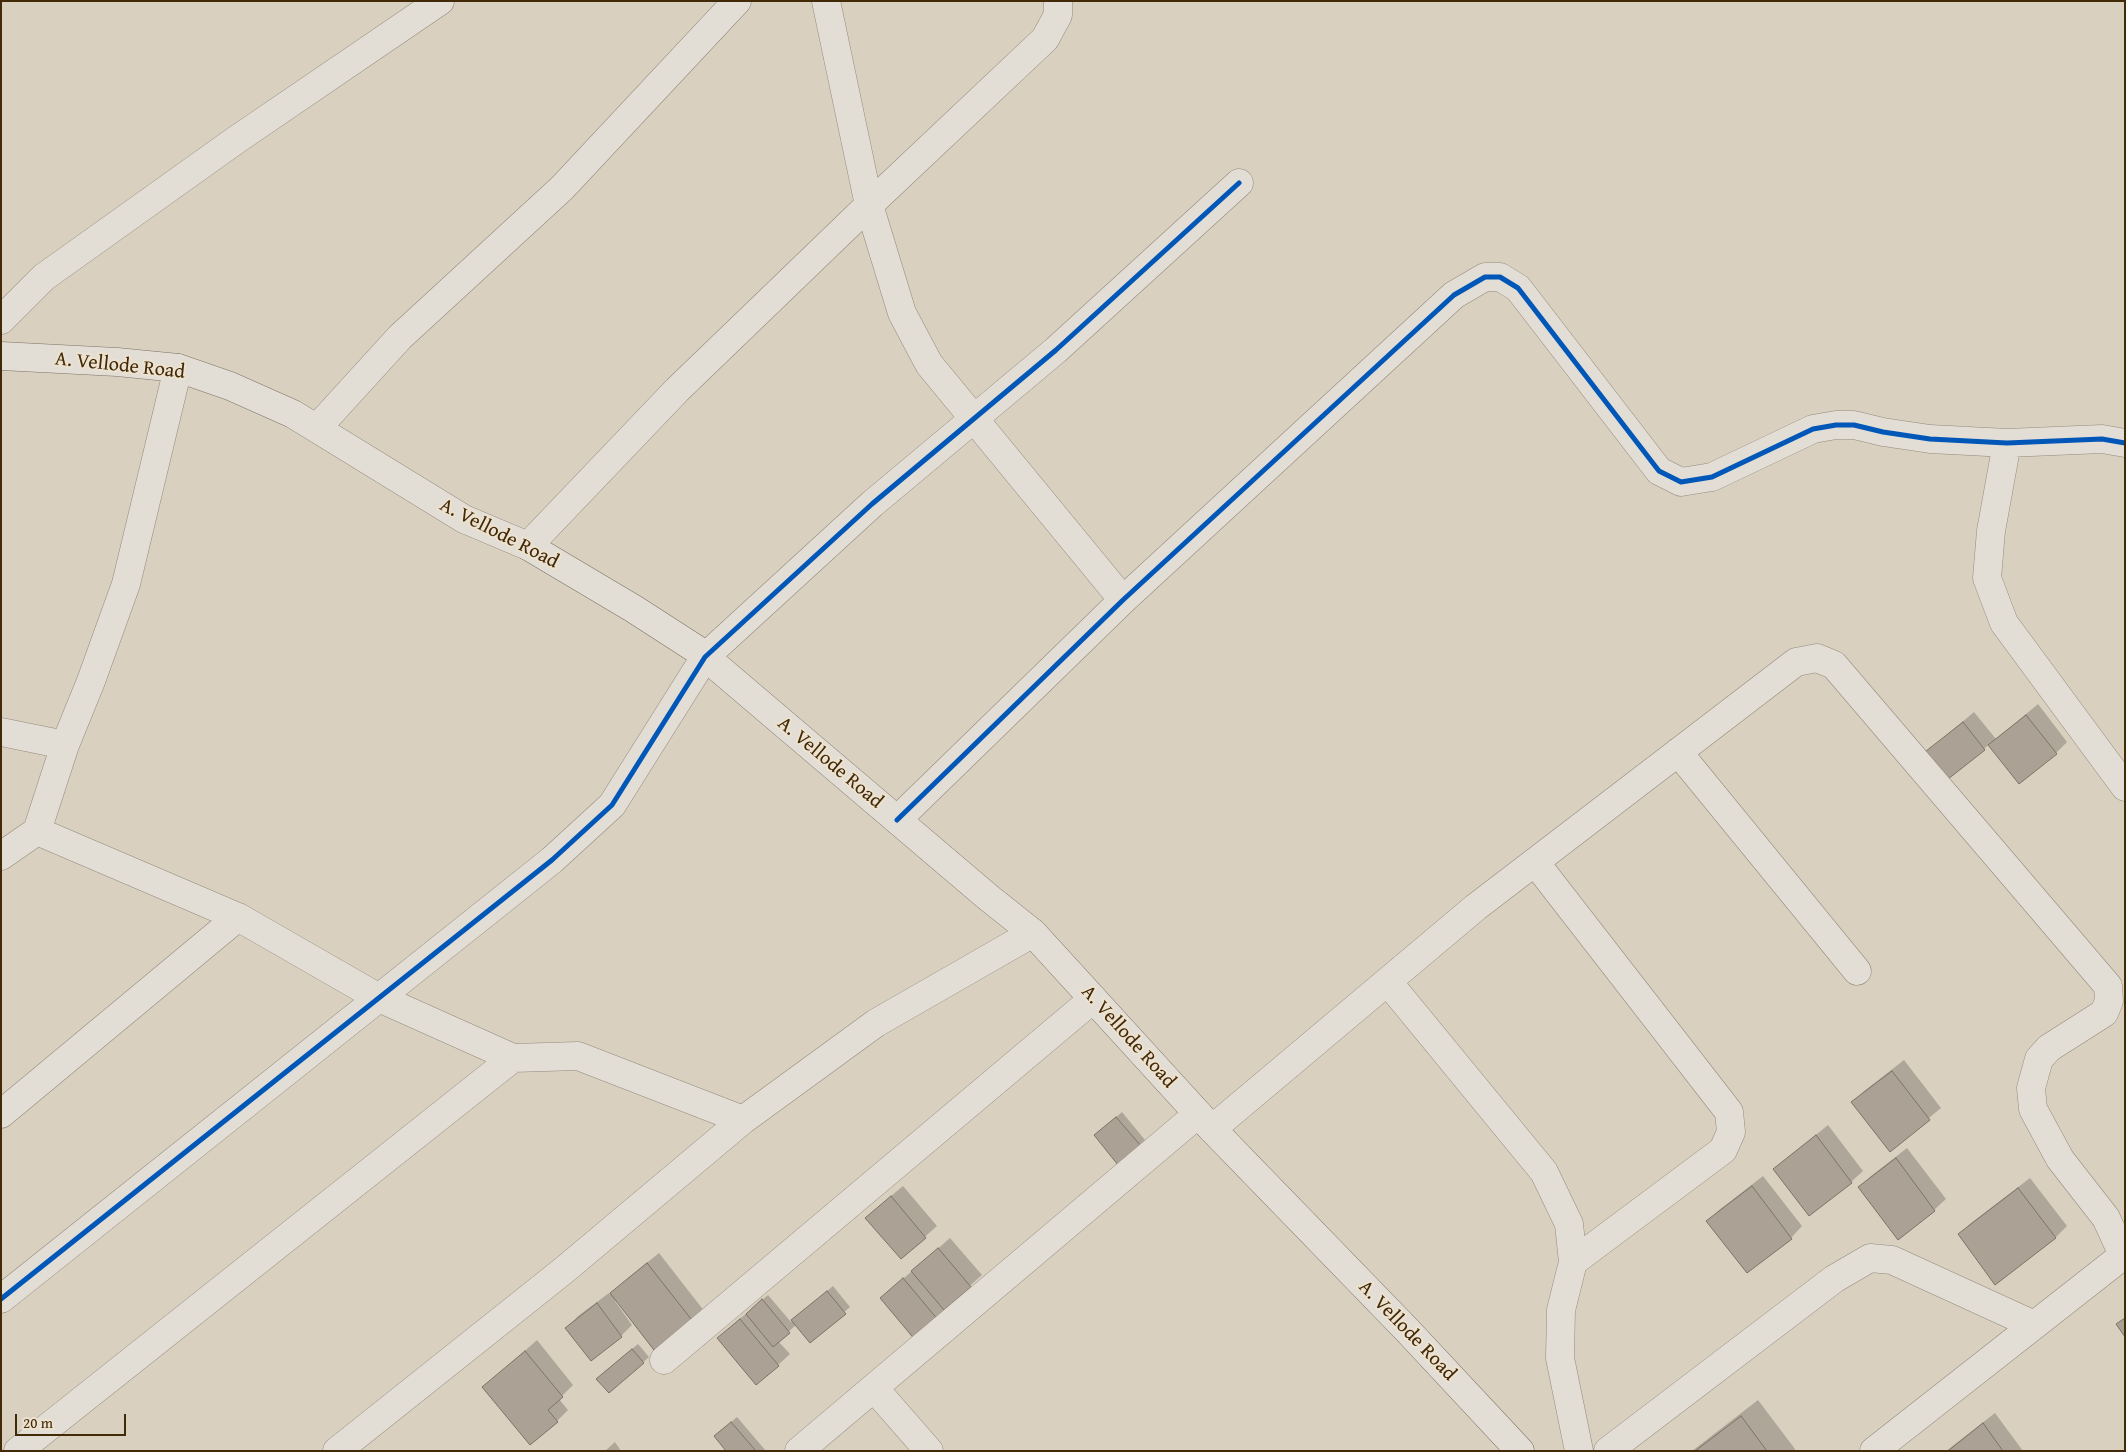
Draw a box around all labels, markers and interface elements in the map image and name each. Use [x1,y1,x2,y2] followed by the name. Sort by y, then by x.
[54,347,186,385] street label: A. Vellode Road
[435,494,563,574] street label: A. Vellode Road
[772,712,888,814] street label: A. Vellode Road
[1075,981,1181,1093] street label: A. Vellode Road
[1353,1276,1461,1386] street label: A. Vellode Road
[18,1404,129,1436] scale bar
[23,1412,53,1433] text: 20 m

